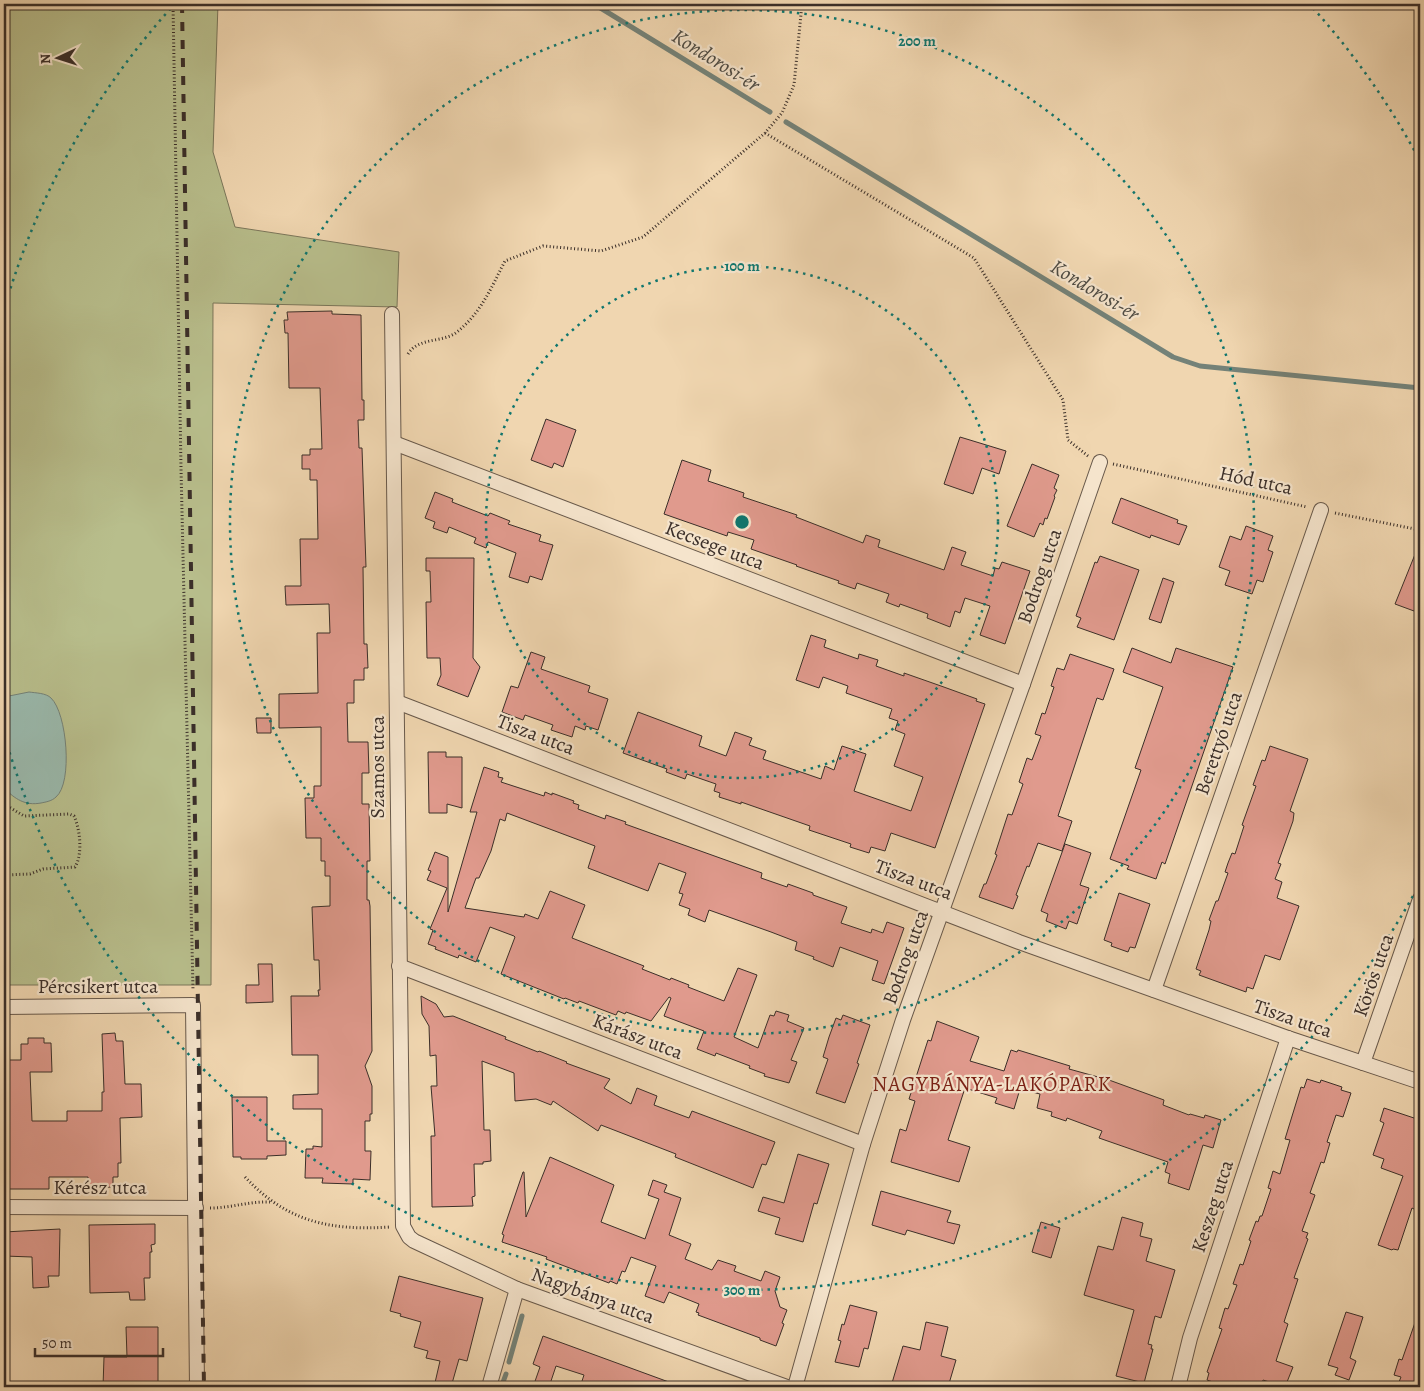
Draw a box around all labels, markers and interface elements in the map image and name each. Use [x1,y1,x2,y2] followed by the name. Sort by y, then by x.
[667,22,766,98] water label: Kondorosi-ér
[898,31,936,51] text: 200 m
[32,32,82,82] north arrow
[36,53,55,65] text: N
[1045,253,1145,328] water label: Kondorosi-ér
[724,256,760,276] text: 100 m
[1217,460,1296,502] street label: Hód utca
[733,513,751,531] centre of rings
[661,514,769,577] street label: Kecsege utca
[1011,524,1069,627] street label: Bodrog utca
[1188,687,1249,799] street label: Berettyó utca
[493,707,579,762] street label: Tisza utca
[364,715,391,818] street label: Szamos utca
[871,852,957,907] street label: Tisza utca
[876,905,935,1008] street label: Bodrog utca
[1347,929,1401,1020] street label: Körös utca
[38,973,159,1000] street label: Pércsikert utca
[1250,992,1336,1045] street label: Tisza utca
[589,1007,687,1066] street label: Kárász utca
[872,1070,1112,1098] district label: NAGYBÁNYA-LAKÓPARK
[1185,1156,1240,1256] street label: Keszeg utca
[53,1174,147,1201] street label: Kérész utca
[528,1261,659,1330] street label: Nagybánya utca
[724,1280,761,1300] text: 300 m
[35,1326,162,1358] scale bar
[42,1333,72,1353] text: 50 m

